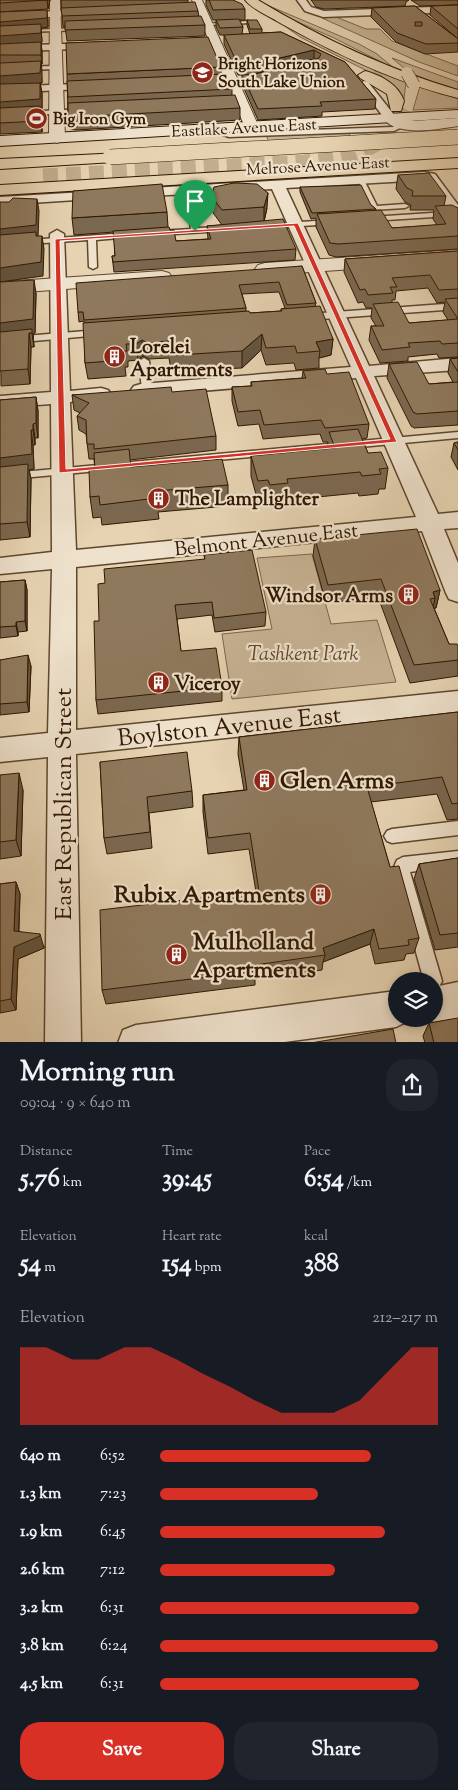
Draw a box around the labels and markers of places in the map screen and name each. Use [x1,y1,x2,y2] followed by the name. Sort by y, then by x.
[218,54,346,95] place label: Bright Horizons South Lake Union
[190,60,214,84] school or university icon: Bright Horizons South Lake Union
[25,106,49,130] sports icon: Big Iron Gym
[53,109,147,132] place label: Big Iron Gym
[174,180,216,231] pin
[130,334,233,386] place label: Lorelei Apartments
[102,345,126,369] building icon: Lorelei Apartments
[147,486,171,510] building icon: The Lamplighter
[175,486,319,515] place label: The Lamplighter
[265,583,393,612] place label: Windsor Arms
[397,583,421,607] building icon: Windsor Arms
[146,671,170,695] building icon: Viceroy
[174,671,241,700] place label: Viceroy
[280,765,394,799] place label: Glen Arms
[252,768,276,792] building icon: Glen Arms
[114,879,305,913] place label: Rubix Apartments
[309,882,333,906] building icon: Rubix Apartments
[193,926,316,988] place label: Mulholland Apartments
[165,943,189,967] building icon: Mulholland Apartments

